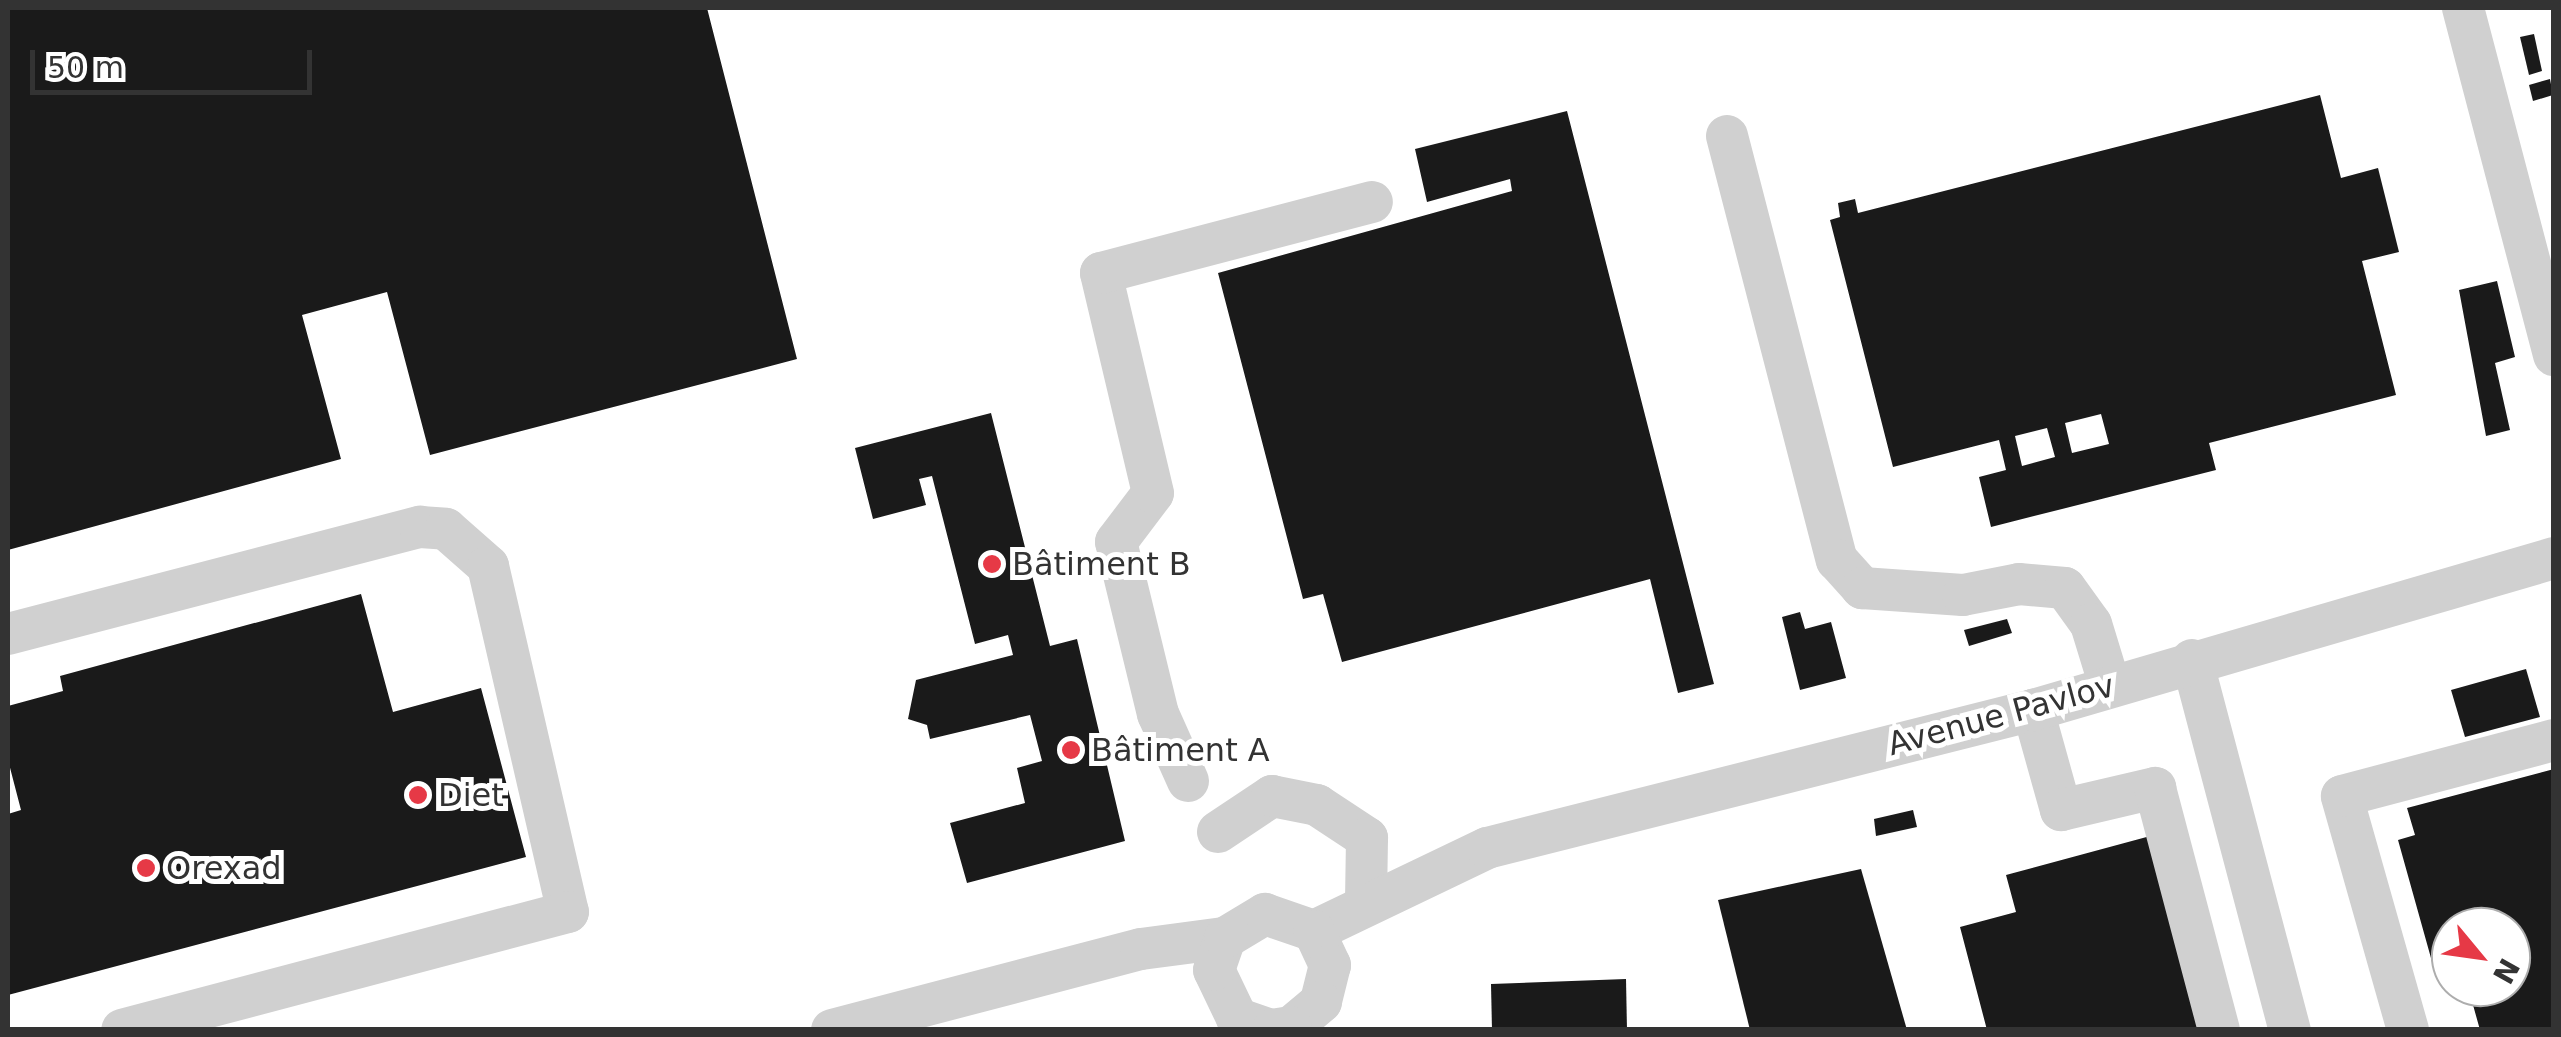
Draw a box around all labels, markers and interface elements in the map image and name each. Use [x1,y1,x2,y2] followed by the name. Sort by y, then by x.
[35,30,318,92] scale bar
[47,50,124,85] text: 50 m
[1012,545,1191,583] place label: Bâtiment B
[981,553,1003,575] marker: Bâtiment B
[1884,666,2118,764] street label: Avenue Pavlov
[1091,731,1270,769] place label: Bâtiment A
[1060,739,1082,761] marker: Bâtiment A
[438,776,504,814] place label: Diet
[407,784,429,806] marker: Diet
[166,849,282,887] place label: Orexad
[135,857,157,879] marker: Orexad
[2431,907,2531,1007] north arrow
[2486,953,2526,989] text: N

